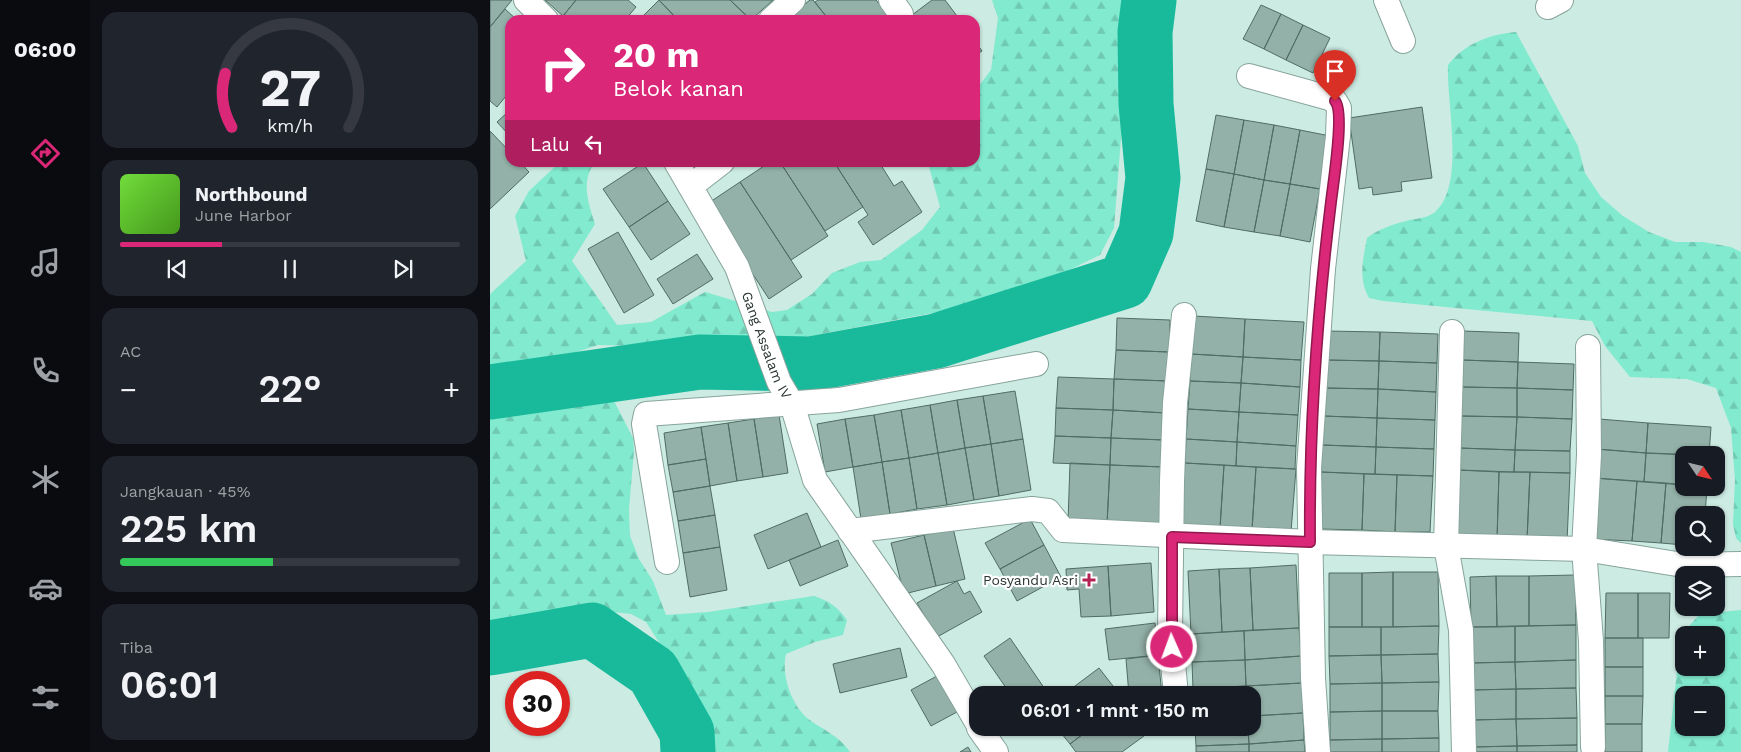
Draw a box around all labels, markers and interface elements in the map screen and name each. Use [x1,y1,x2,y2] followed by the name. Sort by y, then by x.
[613,34,699,76] text: 20 m
[530,35,595,100] icon: right
[14,37,76,62] text: 06:00
[1314,50,1356,101] pin
[1321,57,1349,85] icon: arrive
[259,58,321,119] text: 27
[613,76,744,101] text: Belok kanan
[267,115,313,136] text: km/h
[580,130,608,158] icon: left
[530,133,570,156] text: Lalu
[28,136,63,171] icon: directions
[195,183,307,206] text: Northbound
[195,206,292,225] text: June Harbor
[28,245,63,280] icon: music
[163,255,191,283] icon: previous
[276,255,304,283] icon: pause
[389,255,417,283] icon: next
[739,289,795,402] street label: Gang Assalam IV
[120,342,141,361] text: AC
[28,353,63,388] icon: phone
[258,367,322,411] text: 22°
[120,373,137,406] text: −
[443,373,460,406] text: +
[1675,446,1725,496] north arrow
[1675,446,1725,736] map controls
[28,462,63,497] icon: climate
[120,482,250,501] text: Jangkauan · 45%
[1675,506,1725,556] button: search
[120,507,257,551] text: 225 km
[1675,566,1725,616] button: layers
[28,571,63,606] icon: car
[983,572,1078,588] place label: Posyandu Asri
[1082,573,1096,587] marker: Posyandu Asri
[1145,620,1197,672] position arrow
[1675,626,1725,676] button: +
[120,638,153,657] text: Tiba
[120,663,219,707] text: 06:01
[505,671,570,736] speed limit sign: 30
[28,680,63,715] icon: filters
[1675,686,1725,736] button: −
[1021,699,1209,722] text: 06:01 · 1 mnt · 150 m

